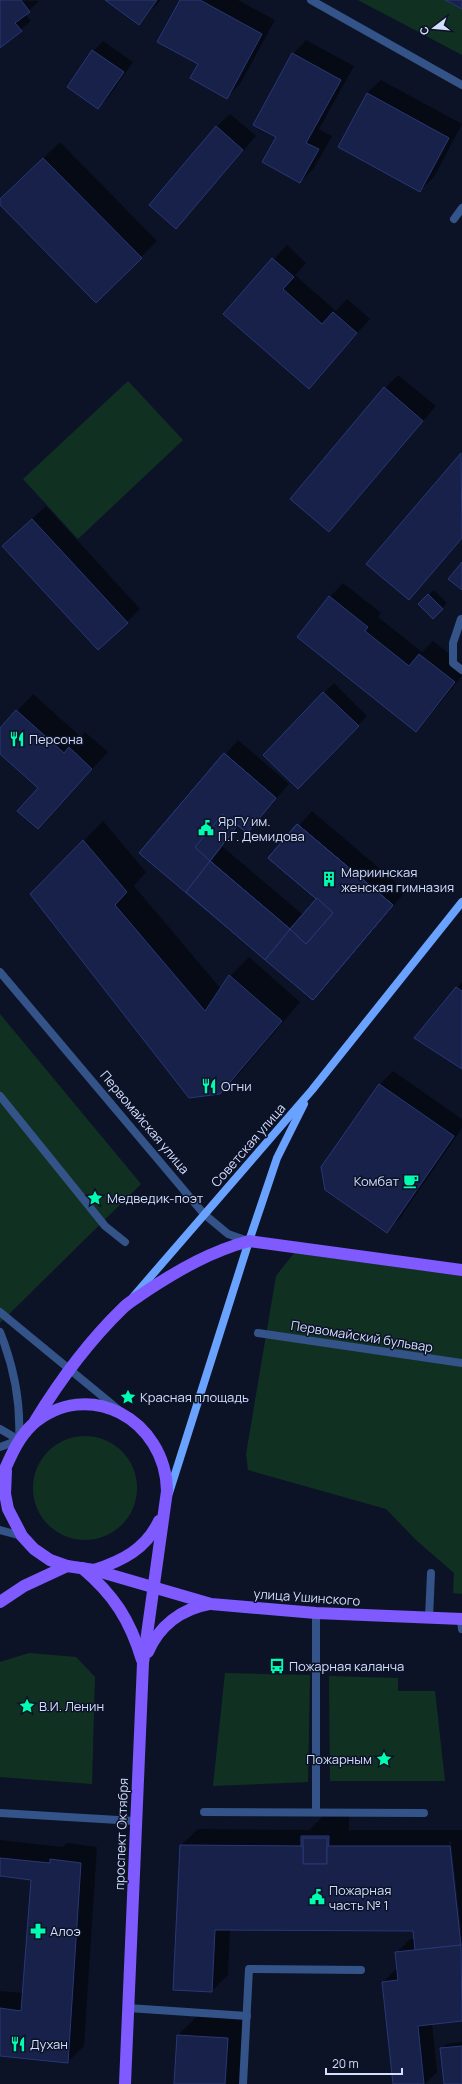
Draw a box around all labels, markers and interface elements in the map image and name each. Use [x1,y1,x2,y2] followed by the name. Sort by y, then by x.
[414,8,454,48] north arrow
[416,25,432,37] text: С
[8,730,26,748] restaurant icon: Персона
[29,730,83,748] place label: Персона
[218,812,305,845] place label: ЯрГУ им. П.Г. Демидова
[197,819,215,837] public building icon: ЯрГУ им. П.Г. Демидова
[341,863,454,896] place label: Мариинская женская гимназия
[320,870,338,888] building icon: Мариинская женская гимназия
[96,1066,194,1178] street label: Первомайская улица
[200,1077,218,1095] restaurant icon: Огни
[221,1077,252,1095] place label: Огни
[207,1099,289,1191] street label: Советская улица
[354,1172,399,1190] place label: Комбат
[402,1172,420,1190] cafe icon: Комбат
[86,1189,104,1207] place icon: Медведик-поэт
[107,1189,204,1207] place label: Медведик-поэт
[290,1316,435,1356] street label: Первомайский бульвар
[119,1388,137,1406] place icon: Красная площадь
[140,1388,249,1406] place label: Красная площадь
[253,1584,361,1610] street label: улица Ушинского
[268,1657,286,1675] bus stop icon: Пожарная каланча
[289,1657,404,1675] place label: Пожарная каланча
[18,1697,36,1715] place icon: В.И. Ленин
[39,1697,104,1715] place label: В.И. Ленин
[306,1750,372,1768] place label: Пожарным
[375,1750,393,1768] place icon: Пожарным
[110,1778,132,1890] street label: проспект Октября
[329,1881,391,1914] place label: Пожарная часть № 1
[308,1888,326,1906] public building icon: Пожарная часть № 1
[29,1922,47,1940] pharmacy icon: Алоэ
[50,1922,81,1940] place label: Алоэ
[9,2035,27,2053] restaurant icon: Духан
[30,2035,68,2053] place label: Духан
[326,2050,402,2076] scale bar
[332,2055,359,2072] text: 20 m

